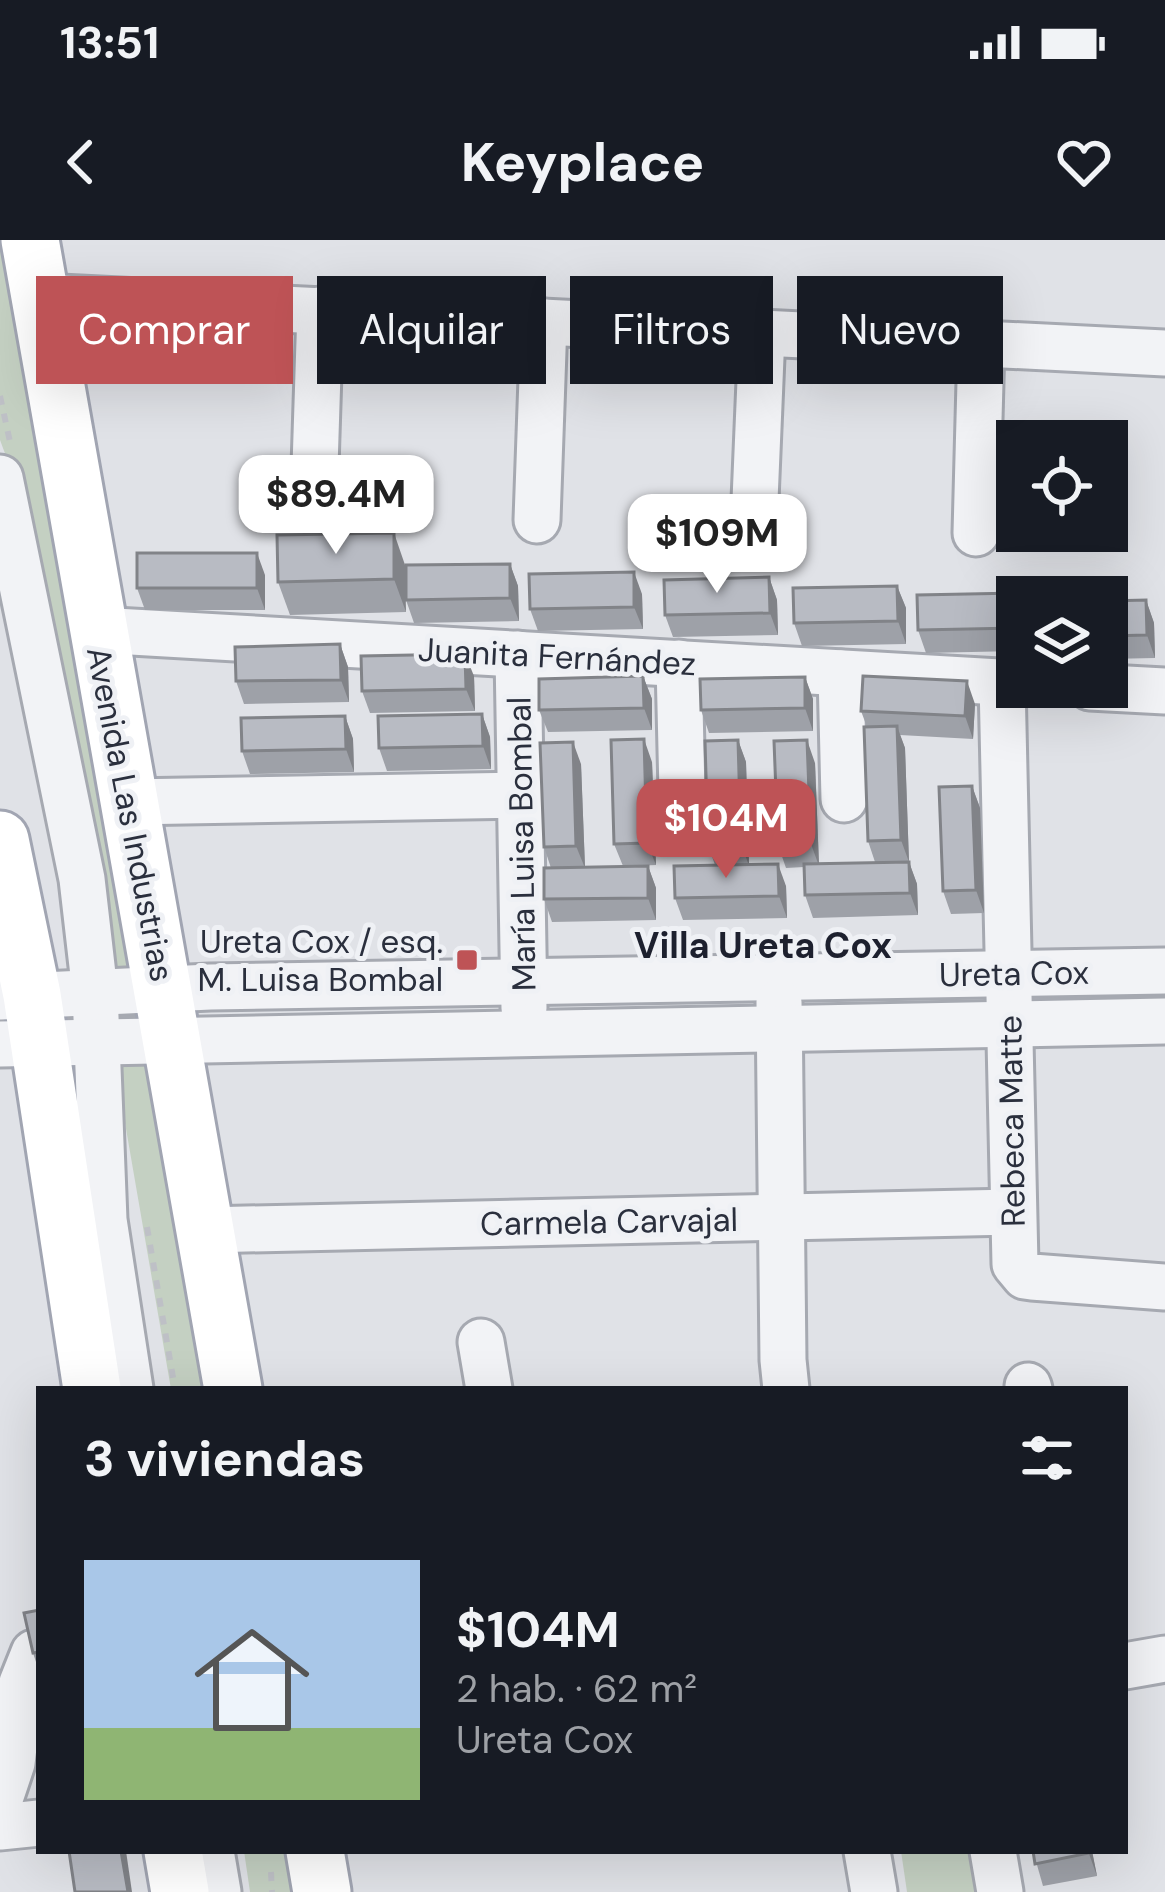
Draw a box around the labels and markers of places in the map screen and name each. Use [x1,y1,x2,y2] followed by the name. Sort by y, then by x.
[238,455,434,557] pin: $89.4M
[633,494,801,596] pin: $109M
[642,779,810,881] pin: $104M
[198,920,443,1001] place label: Ureta Cox / esq. M. Luisa Bombal
[454,947,480,973] marker: Ureta Cox / esq. M. Luisa Bombal

